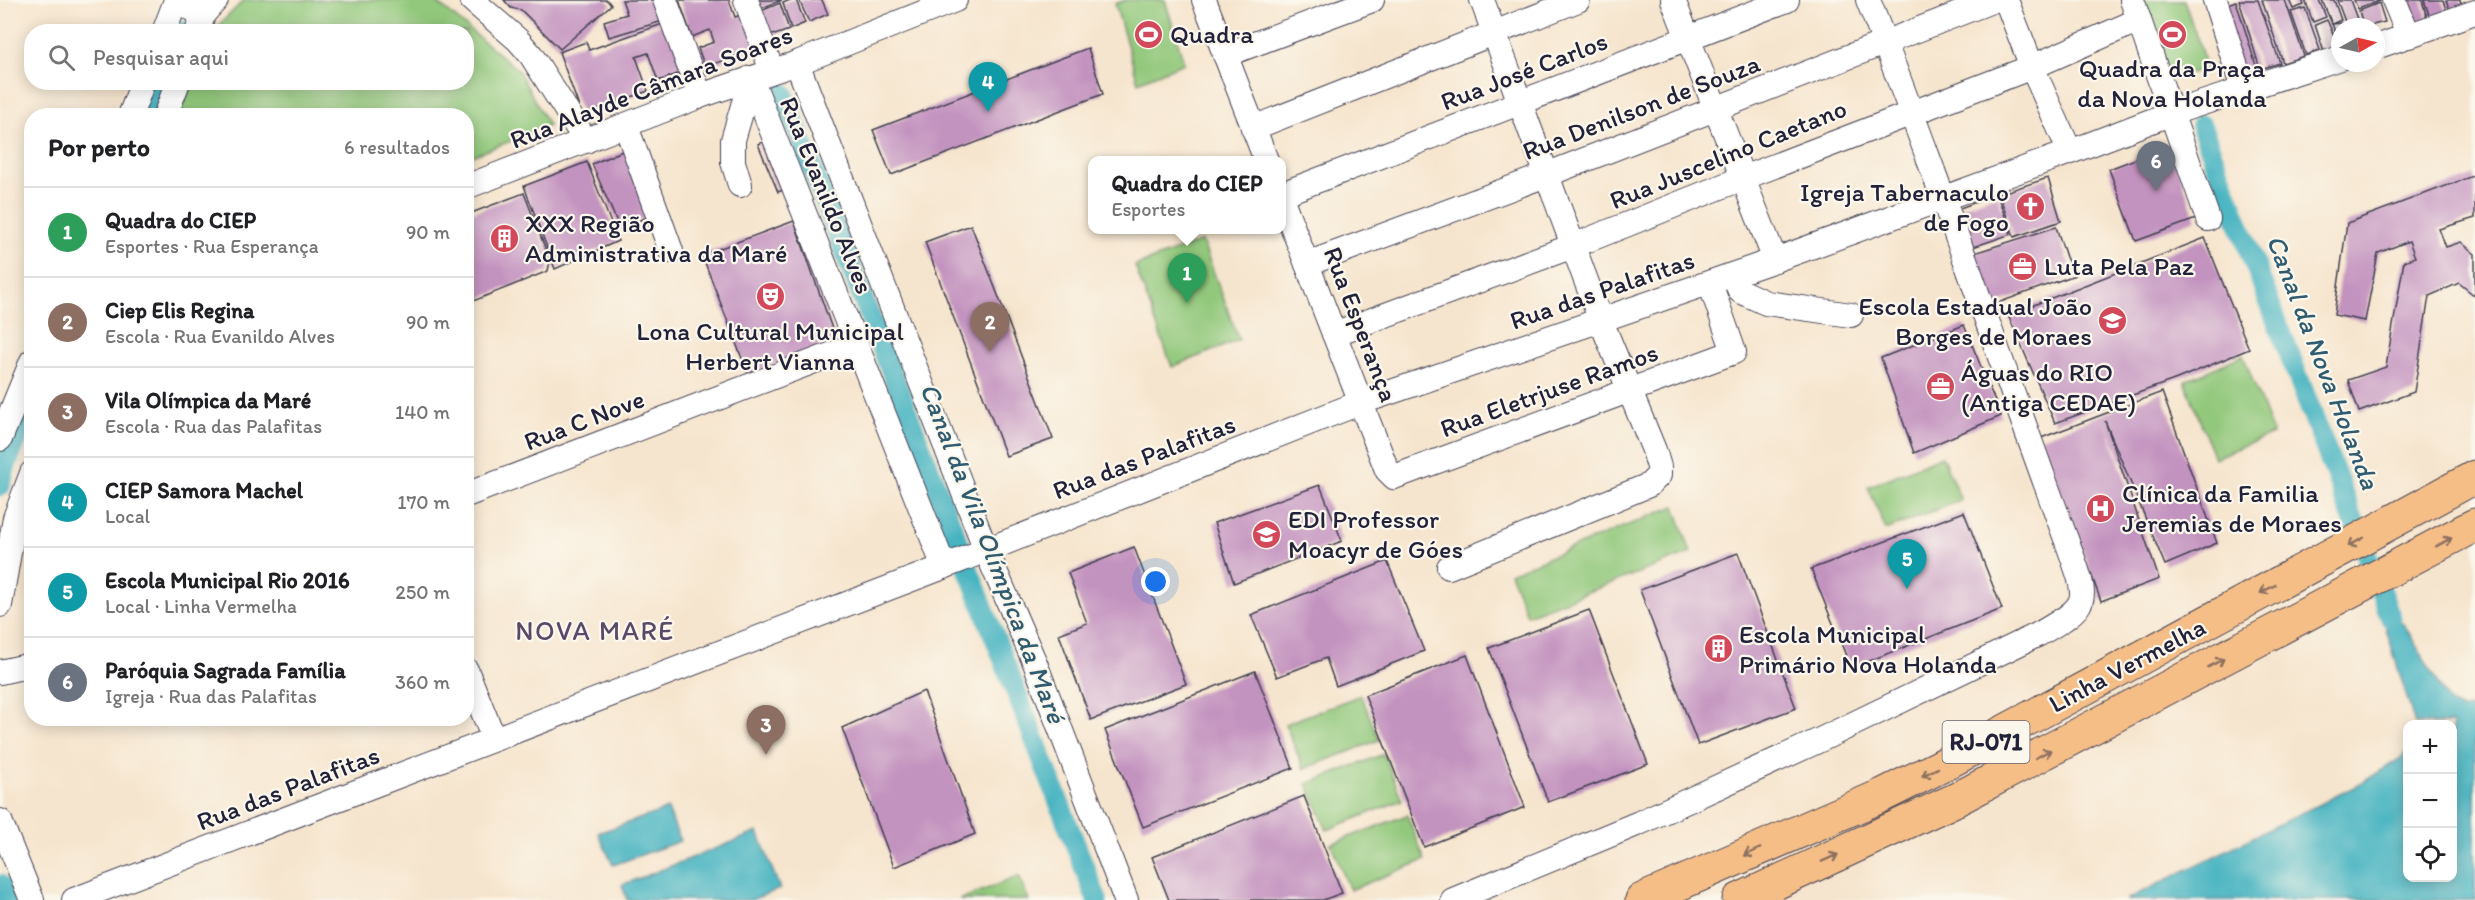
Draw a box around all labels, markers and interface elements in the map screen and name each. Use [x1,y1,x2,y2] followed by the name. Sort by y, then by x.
[505,18,797,156] street label: Rua Alayde Câmara Soares
[1133,18,1165,50] sports icon: Quadra
[1170,18,1254,50] place label: Quadra
[2156,18,2188,50] sports icon: Quadra da Praça da Nova Holanda
[2331,18,2385,72] north arrow
[24,24,474,90] search box
[1436,25,1612,117] street label: Rua José Carlos
[45,41,78,74] icon: search
[93,44,229,71] text: Pesquisar aqui
[1518,47,1765,167] street label: Rua Denilson de Souza
[2077,52,2267,114] place label: Quadra da Praça da Nova Holanda
[968,63,1008,112] pin: 4
[773,92,881,298] street label: Rua Evanildo Alves
[1605,92,1851,216] street label: Rua Juscelino Caetano
[48,131,150,163] text: Por perto
[344,135,450,159] text: 6 resultados
[2136,142,2176,191] pin: 6
[1088,156,1286,234] popup
[1111,170,1263,197] text: Quadra do CIEP
[1800,176,2009,238] place label: Igreja Tabernaculo de Fogo
[2014,191,2046,223] church icon: Igreja Tabernaculo de Fogo
[1111,197,1185,221] text: Esportes
[105,207,256,234] text: Quadra do CIEP
[525,207,787,269] place label: XXX Região Administrativa da Maré
[63,220,72,244] text: 1
[406,220,450,244] text: 90 m
[488,222,520,254] building icon: XXX Região Administrativa da Maré
[2260,230,2388,494] water label: Canal da Nova Holanda
[105,234,319,258] text: Esportes · Rua Esperança
[1317,242,1405,406] street label: Rua Esperança
[1506,243,1698,337] street label: Rua das Palafitas
[2007,250,2039,282] office icon: Luta Pela Paz
[2044,250,2194,282] place label: Luta Pela Paz
[1168,254,1206,303] pin: 1
[754,281,786,313] theatre icon: Lona Cultural Municipal Herbert Vianna
[1858,290,2092,352] place label: Escola Estadual João Borges de Moraes
[105,297,254,324] text: Ciep Elis Regina
[970,302,1010,352] pin: 2
[2097,305,2129,337] school or university icon: Escola Estadual João Borges de Moraes
[62,310,73,334] text: 2
[406,310,450,334] text: 90 m
[636,315,904,377] place label: Lona Cultural Municipal Herbert Vianna
[105,324,335,348] text: Escola · Rua Evanildo Alves
[1436,336,1662,444] street label: Rua Eletrjuse Ramos
[1961,356,2136,418] place label: Águas do RIO (Antiga CEDAE)
[1924,371,1956,403] office icon: Águas do RIO (Antiga CEDAE)
[913,378,1074,729] water label: Canal da Vila Olímpica da Maré
[519,382,649,458] street label: Rua C Nove
[105,387,311,414] text: Vila Olímpica da Maré
[62,400,73,424] text: 3
[395,400,450,424] text: 140 m
[1048,407,1240,507] street label: Rua das Palafitas
[105,414,322,438] text: Escola · Rua das Palafitas
[105,477,303,504] text: CIEP Samora Machel
[2122,477,2342,539] place label: Clínica da Familia Jeremias de Moraes
[61,490,74,514] text: 4
[397,490,450,514] text: 170 m
[2085,492,2117,524] hospital icon: Clínica da Familia Jeremias de Moraes
[1288,503,1463,565] place label: EDI Professor Moacyr de Góes
[105,504,150,528] text: Local
[1251,518,1283,550] school or university icon: EDI Professor Moacyr de Góes
[2348,536,2365,548] one-way arrow
[2434,536,2452,547] one-way arrow
[1888,540,1926,589] pin: 5
[105,567,350,594] text: Escola Municipal Rio 2016
[1141,567,1170,596] your location
[62,580,73,604] text: 5
[395,580,450,604] text: 250 m
[2259,584,2277,595] one-way arrow
[105,594,297,618] text: Local · Linha Vermelha
[2043,610,2211,720] street label: Linha Vermelha
[515,614,675,647] district label: NOVA MARÉ
[1739,618,1997,680] place label: Escola Municipal Primário Nova Holanda
[1702,633,1734,665] building icon: Escola Municipal Primário Nova Holanda
[105,657,346,684] text: Paróquia Sagrada Família
[2206,657,2224,668] one-way arrow
[62,670,73,694] text: 6
[395,670,450,694] text: 360 m
[105,684,317,708] text: Igreja · Rua das Palafitas
[746,706,786,755] pin: 3
[2403,720,2457,882] map controls
[2403,720,2457,774] button: +
[1942,721,2030,763] road number: RJ-071
[192,738,384,838] street label: Rua das Palafitas
[2034,748,2051,760] one-way arrow
[1921,766,1939,778] one-way arrow
[2403,774,2457,828] button: −
[2403,828,2457,882] button: locate
[1743,847,1762,858] one-way arrow
[1821,852,1839,864] one-way arrow

